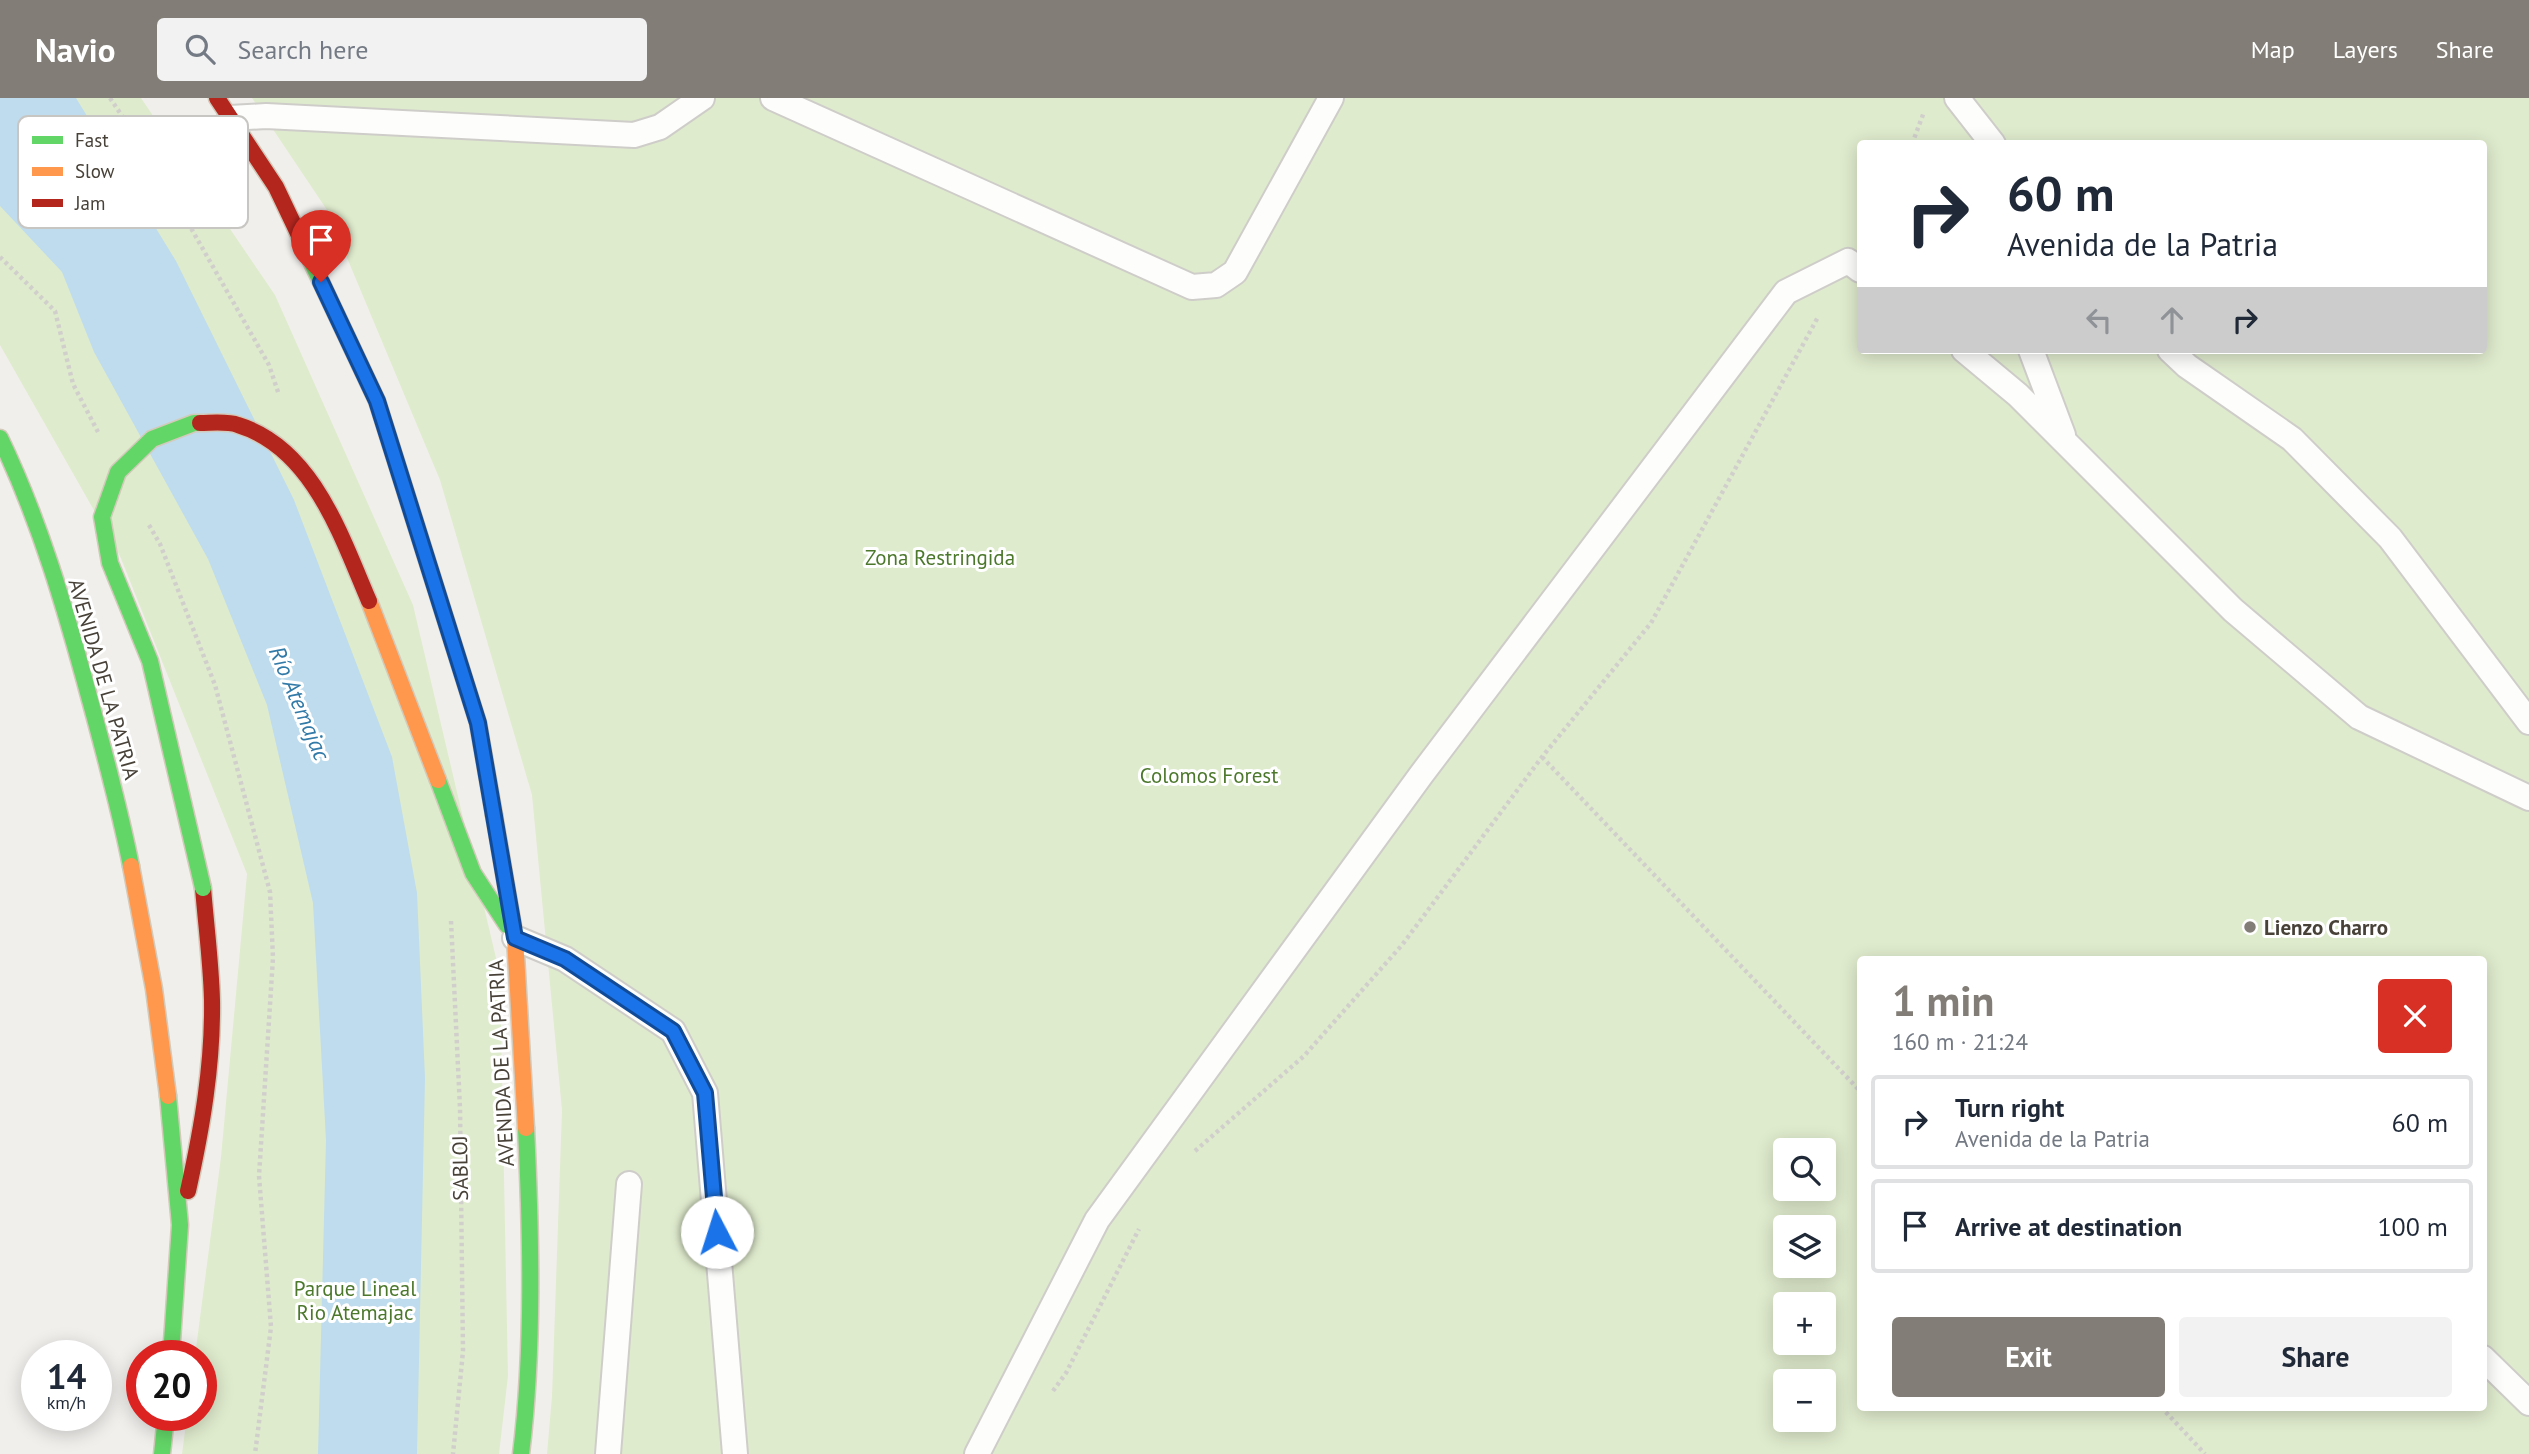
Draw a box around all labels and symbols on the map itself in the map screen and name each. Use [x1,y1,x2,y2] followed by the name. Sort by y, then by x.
[18,116,248,228] legend
[75,128,109,152] text: Fast
[75,159,115,183] text: Slow
[74,191,105,215] text: Jam
[291,210,351,282] pin
[865,544,1015,571] park label: Zona Restringida
[62,576,146,783] street label: AVENIDA DE LA PATRIA
[263,641,337,765] water label: Río Atemajac
[1140,762,1278,789] park label: Colomos Forest
[2264,914,2388,941] place label: Lienzo Charro
[2242,919,2258,935] marker: Lienzo Charro
[482,958,520,1167] street label: AVENIDA DE LA PATRIA
[446,1135,474,1201] street label: SABLOJ
[680,1195,754,1269] position arrow
[294,1275,416,1326] park label: Parque Lineal Rio Atemajac
[126,1340,217,1431] speed limit sign: 20

